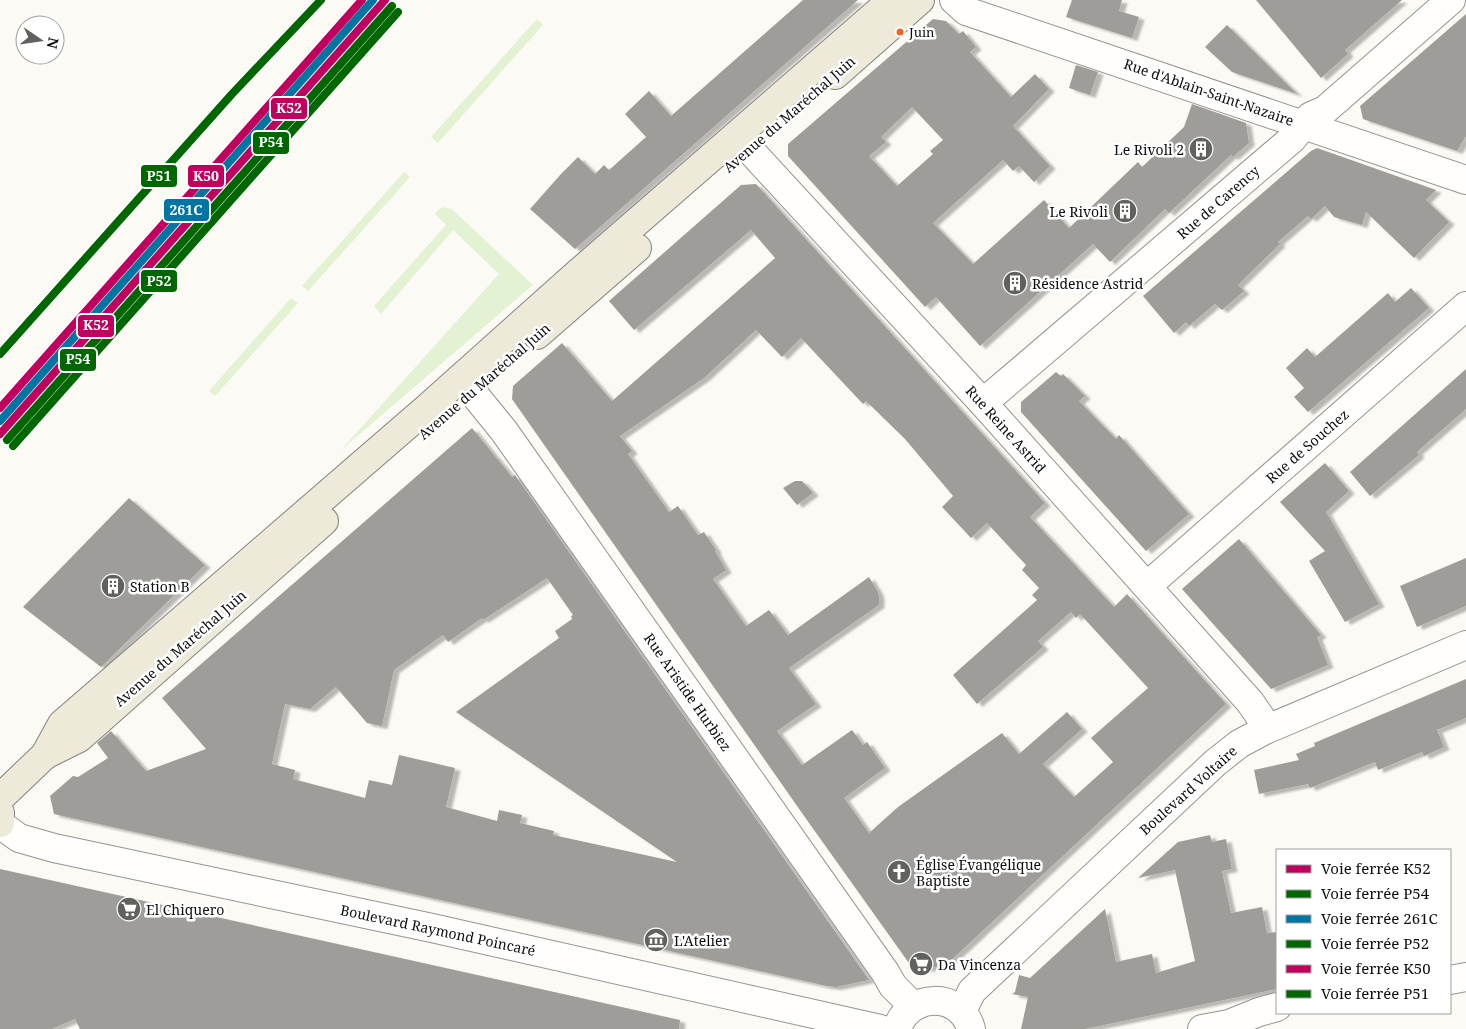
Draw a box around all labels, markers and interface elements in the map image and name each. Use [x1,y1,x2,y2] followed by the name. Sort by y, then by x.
[15,15,65,65] north arrow
[908,23,935,41] place label: Juin
[895,27,905,37] marker: Juin
[43,36,64,51] text: N
[719,51,859,177] street label: Avenue du Maréchal Juin
[1121,54,1297,130] street label: Rue d'Ablain-Saint-Nazaire
[270,97,308,120] line badge: K52
[276,98,302,117] text: K52
[252,131,290,155] line badge: P54
[259,132,283,151] text: P54
[1188,136,1214,162] building icon: Le Rivoli 2
[1114,140,1184,159] place label: Le Rivoli 2
[1173,161,1263,243] street label: Rue de Carency
[140,164,178,188] line badge: P51
[187,164,225,188] line badge: K50
[147,166,171,185] text: P51
[193,166,219,185] text: K50
[163,198,210,222] line badge: 261C
[1112,198,1138,224] building icon: Le Rivoli
[169,200,203,219] text: 261C
[1049,202,1109,221] place label: Le Rivoli
[140,269,178,293] line badge: P52
[1002,270,1028,296] building icon: Résidence Astrid
[147,271,171,290] text: P52
[1032,274,1144,293] place label: Résidence Astrid
[77,314,115,338] line badge: K52
[83,315,109,334] text: K52
[414,318,554,444] street label: Avenue du Maréchal Juin
[59,348,97,372] line badge: P54
[66,349,90,368] text: P54
[962,381,1051,477] street label: Rue Reine Astrid
[1262,405,1352,487] street label: Rue de Souchez
[100,573,126,599] building icon: Station B
[130,577,190,596] place label: Station B
[110,585,250,711] street label: Avenue du Maréchal Juin
[640,629,736,755] street label: Rue Aristide Hurbiez
[1135,741,1241,839] street label: Boulevard Voltaire
[1276,849,1451,1014] legend
[916,855,1041,890] place label: Église Évangélique Baptiste
[1321,858,1431,878] text: Voie ferrée K52
[886,859,912,885] church icon: Église Évangélique Baptiste
[1321,883,1430,903] text: Voie ferrée P54
[116,896,142,922] supermarket icon: El Chiquero
[146,900,224,919] place label: El Chiquero
[339,900,537,960] street label: Boulevard Raymond Poincaré
[1321,908,1438,928] text: Voie ferrée 261C
[643,927,669,953] museum icon: L'Atelier
[674,931,729,950] place label: L'Atelier
[1321,933,1429,953] text: Voie ferrée P52
[908,951,934,977] supermarket icon: Da Vincenza
[938,955,1021,974] place label: Da Vincenza
[1321,958,1431,978] text: Voie ferrée K50
[1321,983,1429,1003] text: Voie ferrée P51

